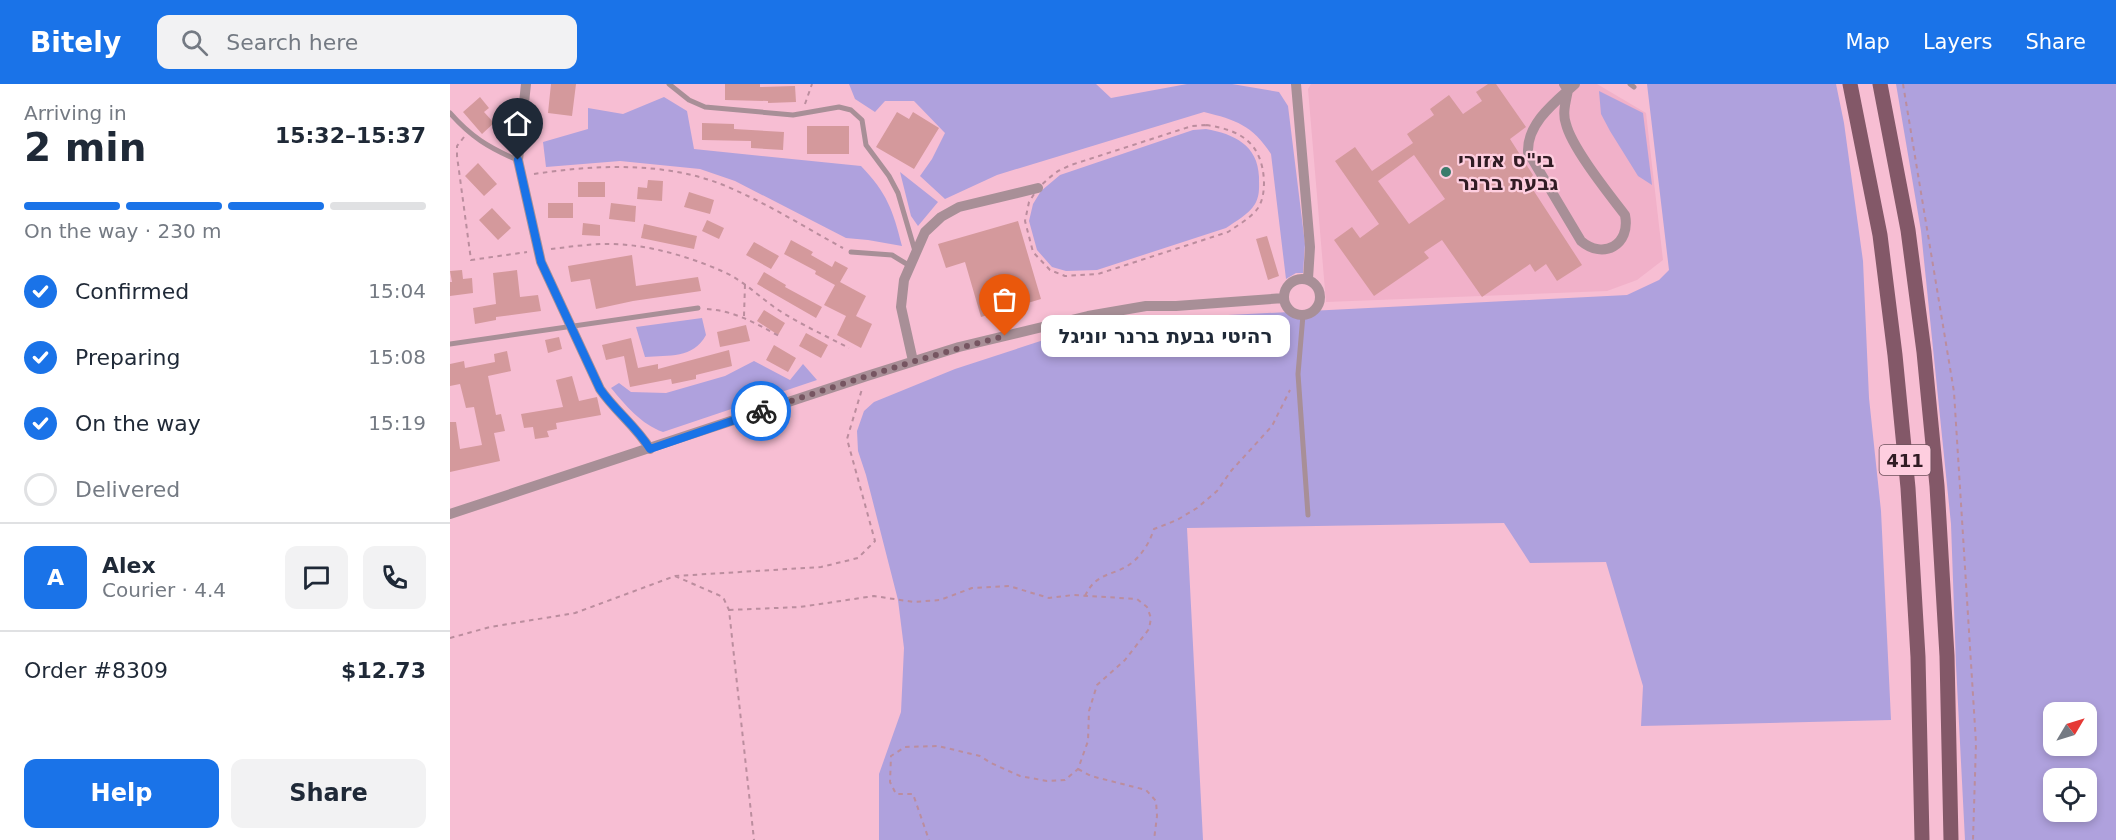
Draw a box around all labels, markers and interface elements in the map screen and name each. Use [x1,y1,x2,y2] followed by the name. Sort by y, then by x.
[157,15,577,69] search box
[30,26,121,59] text: Bitely
[178,26,211,59] icon: search
[226,30,358,55] text: Search here
[1846,30,1890,54] text: Map
[1923,30,1992,54] text: Layers
[2025,30,2086,54] text: Share
[492,98,543,160] pin
[24,101,127,125] text: Arriving in
[501,107,534,140] icon: home
[275,123,426,148] text: 15:32–15:37
[24,125,146,170] text: 2 min
[1458,148,1558,195] place label: בי"ס אזורי גבעת ברנר
[1439,165,1453,179] marker: בי"ס אזורי גבעת ברנר
[24,219,222,243] text: On the way · 230 m
[979,274,1030,336] pin
[24,275,57,308] icon: check
[75,279,189,304] text: Confirmed
[368,279,426,303] text: 15:04
[988,283,1021,316] icon: bag
[1041,315,1290,357] callout: רהיטי גבעת ברנר יוניגל
[1058,324,1273,348] text: רהיטי גבעת ברנר יוניגל
[24,341,57,374] icon: check
[75,345,181,370] text: Preparing
[368,345,426,369] text: 15:08
[731,381,791,441] courier
[745,395,778,428] icon: bike
[24,407,57,440] icon: check
[75,411,201,436] text: On the way
[368,411,426,435] text: 15:19
[1880,445,1930,475] road number: 411
[75,477,180,502] text: Delivered
[285,546,348,609] button: chat
[363,546,426,609] button: phone
[102,553,156,578] text: Alex
[47,565,64,590] text: A
[102,578,226,602] text: Courier · 4.4
[24,658,168,683] text: Order #8309
[341,658,426,683] text: $12.73
[2043,702,2097,756] north arrow
[2043,702,2097,822] map controls
[24,759,219,828] button: Help
[231,759,426,828] button: Share
[2043,768,2097,822] button: locate

